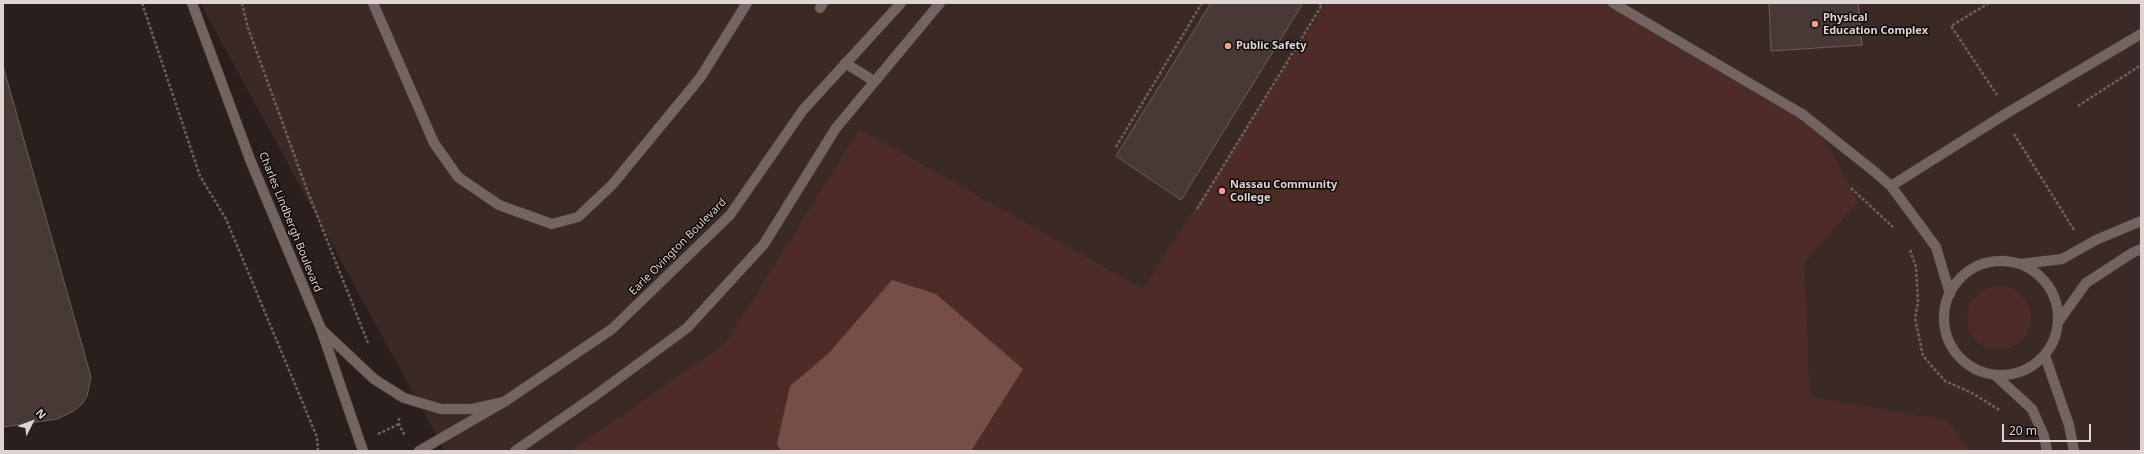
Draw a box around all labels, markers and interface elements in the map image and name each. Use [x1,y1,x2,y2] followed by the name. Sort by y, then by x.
[1823,11,1928,37] place label: Physical Education Complex
[1810,19,1820,29] marker: Physical Education Complex
[1236,39,1307,53] place label: Public Safety
[1223,41,1233,51] marker: Public Safety
[256,150,324,294] street label: Charles Lindbergh Boulevard
[1230,178,1337,204] place label: Nassau Community College
[1217,186,1227,196] marker: Nassau Community College
[627,196,729,298] street label: Earle Ovington Boulevard
[12,402,52,442] north arrow
[33,405,50,422] text: N
[2004,416,2093,442] scale bar
[2009,422,2037,439] text: 20 m

